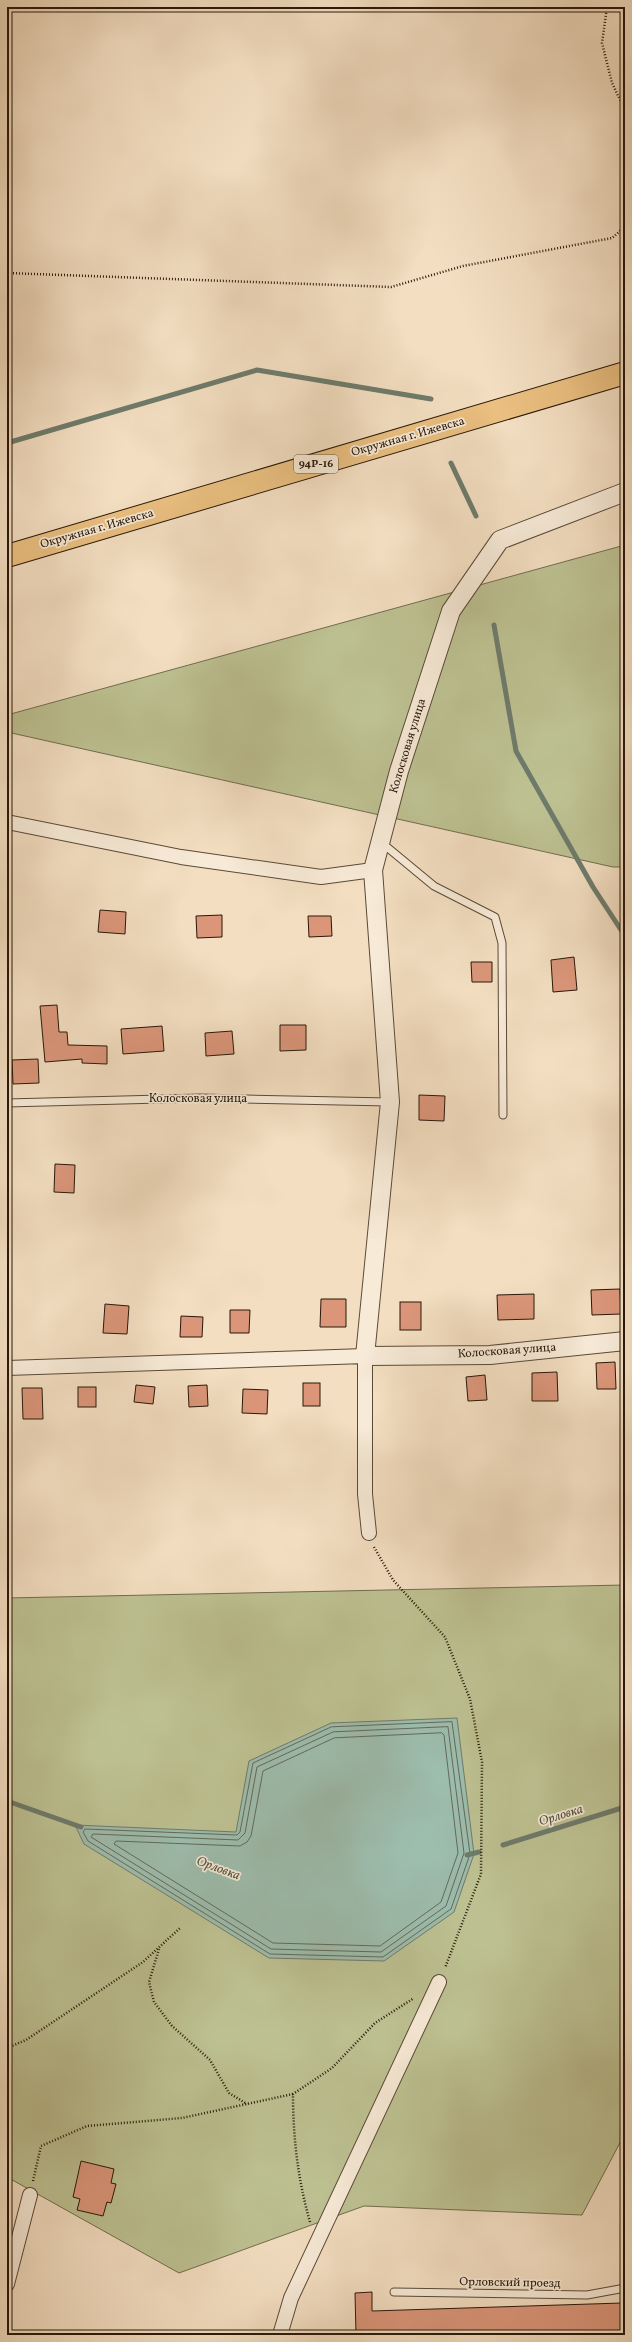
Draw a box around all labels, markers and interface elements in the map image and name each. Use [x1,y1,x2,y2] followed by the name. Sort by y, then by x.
[349,413,467,461] street label: Окружная г. Ижевска
[294,455,338,473] road number: 94Р-16
[38,505,156,553] street label: Окружная г. Ижевска
[386,696,430,796] street label: Колосковая улица
[149,1091,247,1107] street label: Колосковая улица
[457,1340,557,1362] street label: Колосковая улица
[537,1801,585,1831] water label: Орловка
[194,1853,242,1885] water label: Орловка
[459,2274,561,2292] street label: Орловский проезд

